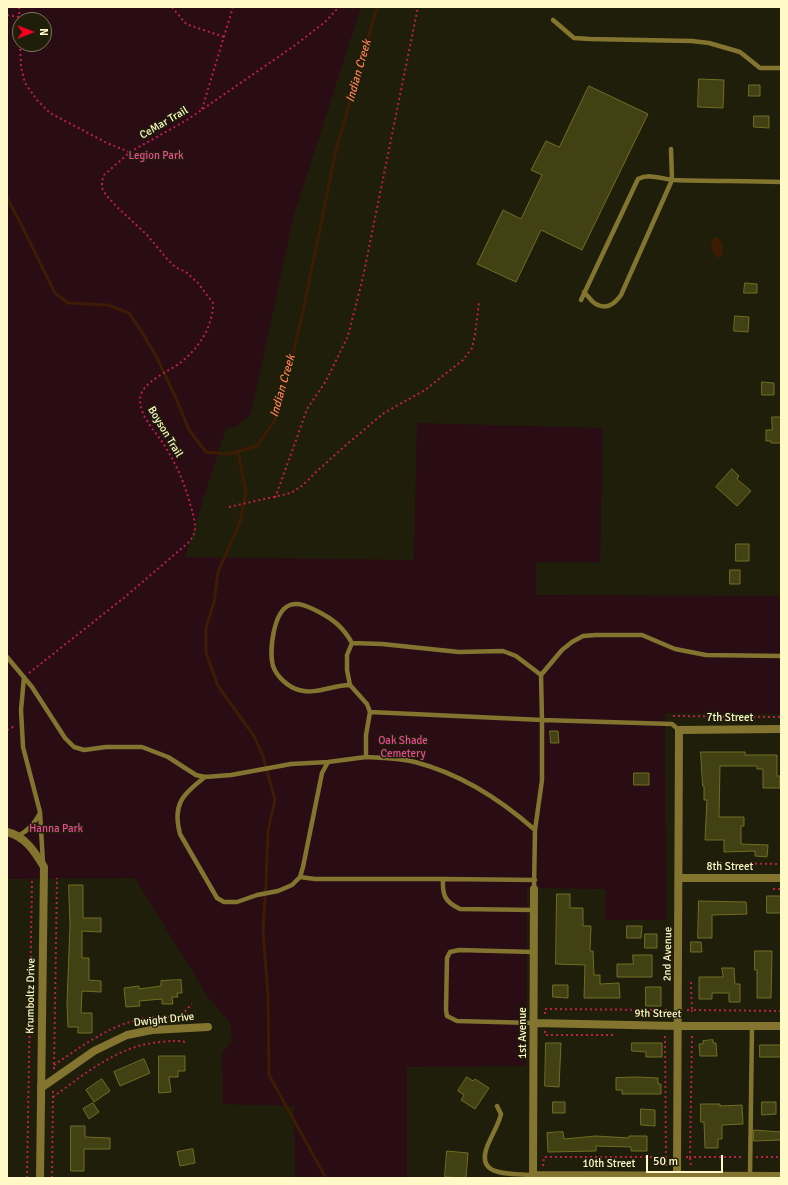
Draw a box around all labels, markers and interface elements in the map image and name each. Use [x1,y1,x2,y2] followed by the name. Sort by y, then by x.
[12,12,52,52] north arrow
[37,28,50,36] text: N
[343,38,375,104] water label: Indian Creek
[137,104,191,142] street label: CeMar Trail
[129,149,183,163] park label: Legion Park
[267,353,299,419] water label: Indian Creek
[145,404,185,460] street label: Boyson Trail
[707,711,753,725] street label: 7th Street
[378,734,428,760] park label: Oak Shade Cemetery
[29,822,83,836] park label: Hanna Park
[707,860,753,874] street label: 8th Street
[661,927,675,981] street label: 2nd Avenue
[24,958,38,1034] street label: Krumboltz Drive
[516,1007,530,1059] street label: 1st Avenue
[634,1007,682,1021] street label: 9th Street
[133,1010,195,1030] street label: Dwight Drive
[648,1147,725,1173] scale bar
[653,1154,678,1169] text: 50 m
[583,1157,635,1171] street label: 10th Street

